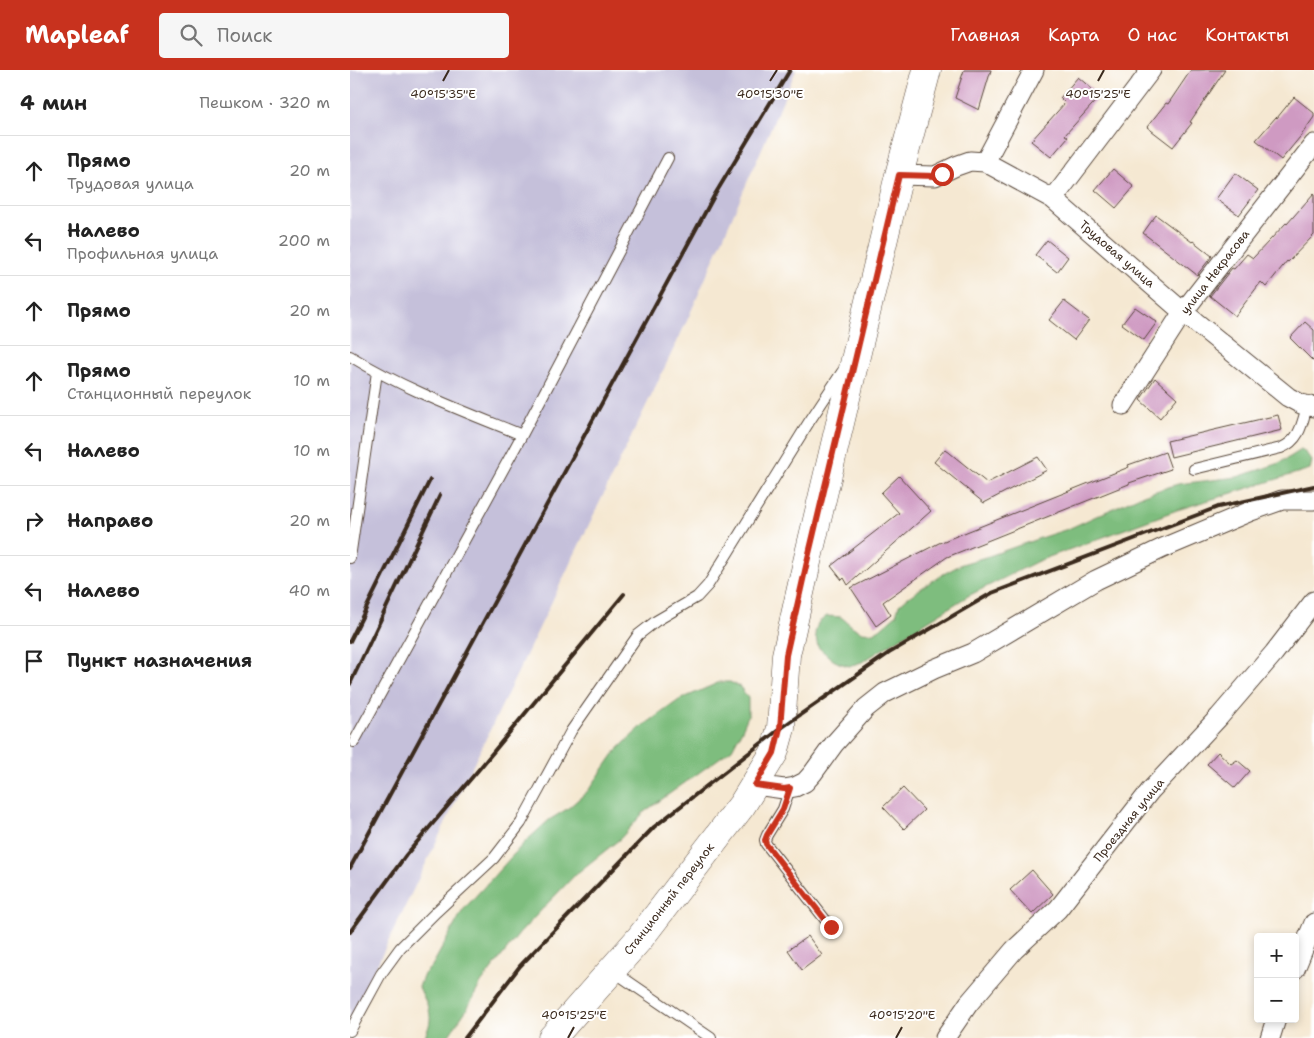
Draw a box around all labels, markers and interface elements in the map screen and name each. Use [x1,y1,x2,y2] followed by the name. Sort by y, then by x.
[159,13,509,58] search box
[25,19,129,51] text: Mapleaf
[177,21,205,49] icon: search
[217,23,272,48] text: Поиск
[950,23,1020,47] text: Главная
[1048,23,1100,47] text: Карта
[1128,23,1177,47] text: О нас
[1205,23,1289,47] text: Контакты
[410,86,476,102] text: 40°15'35"E
[737,86,803,102] text: 40°15'30"E
[1065,86,1131,102] text: 40°15'25"E
[20,89,87,117] text: 4 мин
[199,92,330,113] text: Пешком · 320 m
[67,148,131,173] text: Прямо
[20,157,48,185] icon: ahead
[289,160,330,181] text: 20 m
[931,163,954,186] route start
[67,173,194,194] text: Трудовая улица
[1076,217,1159,292] street label: Трудовая улица
[67,218,140,243] text: Налево
[1177,226,1253,318] street label: улица Некрасова
[20,227,48,255] icon: left
[278,230,330,251] text: 200 m
[67,243,218,264] text: Профильная улица
[20,297,48,325] icon: ahead
[67,298,131,323] text: Прямо
[289,300,330,321] text: 20 m
[67,358,131,383] text: Прямо
[20,367,48,395] icon: ahead
[293,370,330,391] text: 10 m
[67,383,251,404] text: Станционный переулок
[20,437,48,465] icon: left
[67,438,140,463] text: Налево
[293,440,330,461] text: 10 m
[20,507,48,535] icon: right
[67,508,153,533] text: Направо
[289,510,330,531] text: 20 m
[20,577,48,605] icon: left
[67,578,140,603] text: Налево
[288,580,330,601] text: 40 m
[20,647,48,675] icon: arrive
[67,648,252,673] text: Пункт назначения
[1090,774,1168,865] street label: Проездная улица
[620,839,718,958] street label: Станционный переулок
[820,916,843,939] route end
[1254,933,1299,1023] map controls
[1254,933,1299,978] button: +
[1254,978,1299,1023] button: −
[541,1007,607,1023] text: 40°15'25"E
[869,1007,935,1023] text: 40°15'20"E

